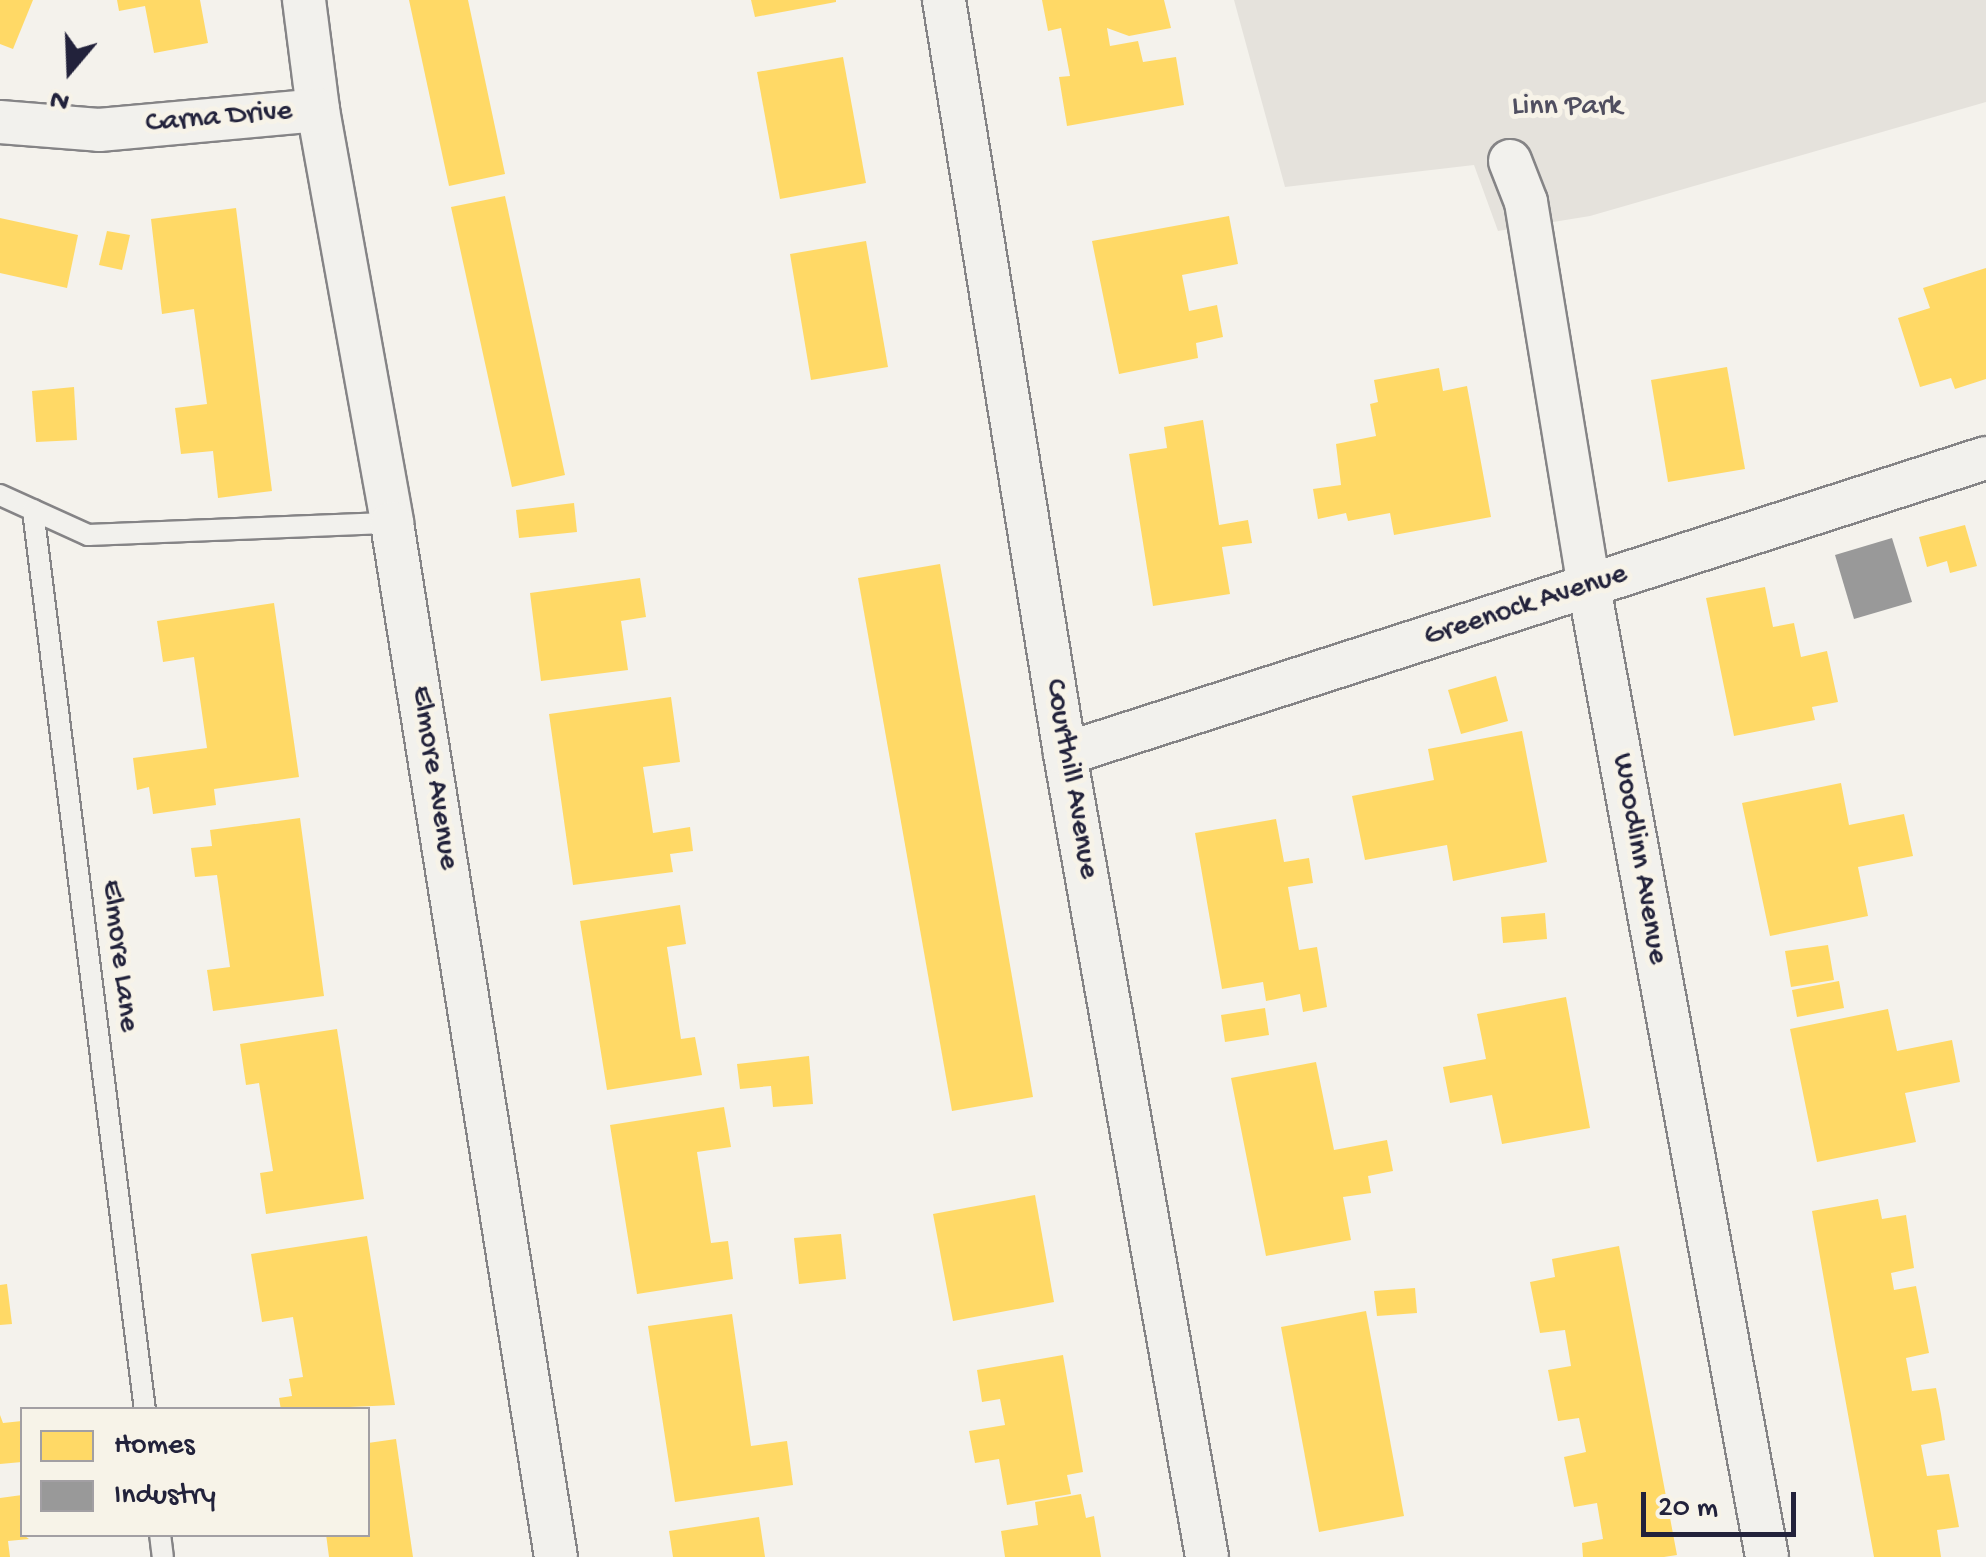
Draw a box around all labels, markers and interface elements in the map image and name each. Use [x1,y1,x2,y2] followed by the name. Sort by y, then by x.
[20,20,120,120] north arrow
[46,80,74,117] text: N
[1512,90,1622,126] park label: Linn Park
[144,95,294,143] street label: Carna Drive
[1420,557,1632,657] street label: Greenock Avenue
[1035,676,1105,882] street label: Courthill Avenue
[401,684,465,872] street label: Elmore Avenue
[1602,751,1674,967] street label: Woodlinn Avenue
[91,878,145,1034] street label: Elmore Lane
[20,1407,370,1537] legend
[114,1429,195,1464] text: Homes
[1646,1472,1801,1534] scale bar
[114,1479,216,1514] text: Industry
[1658,1492,1718,1527] text: 20 m

